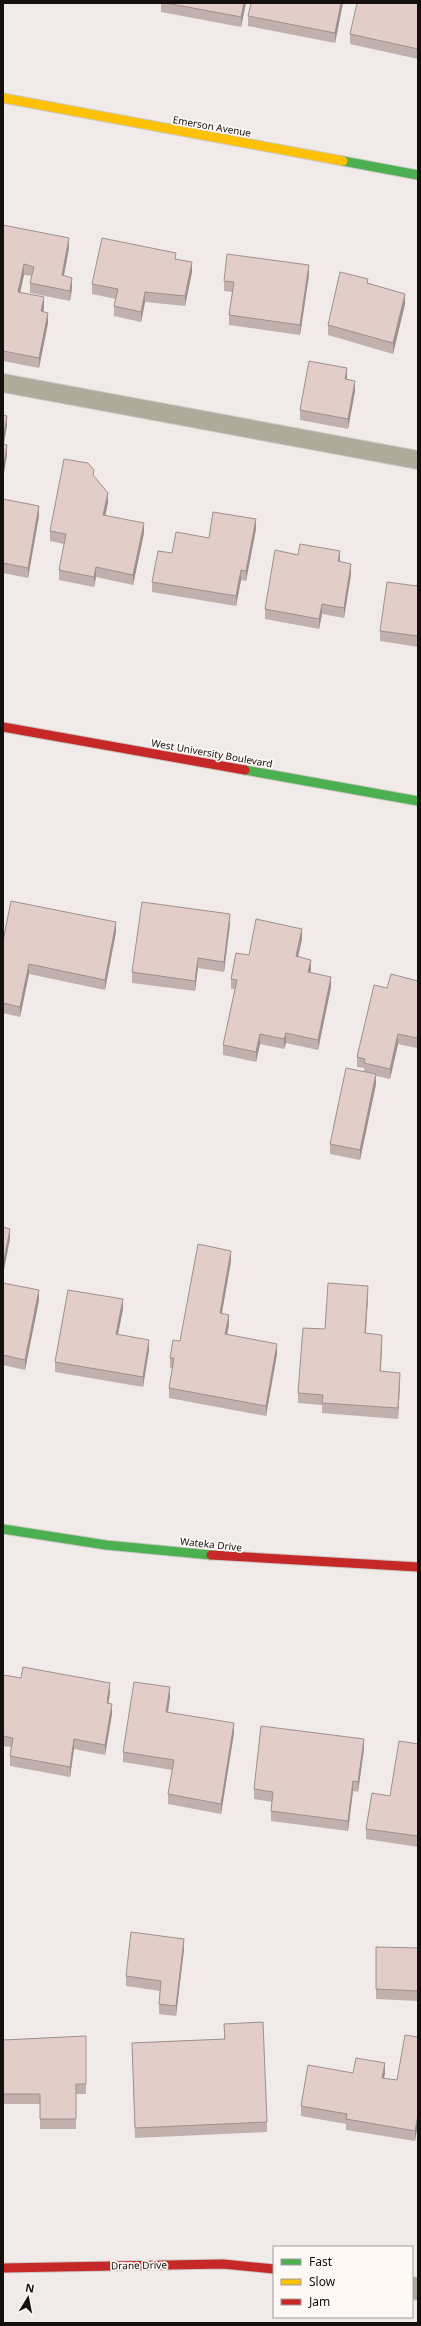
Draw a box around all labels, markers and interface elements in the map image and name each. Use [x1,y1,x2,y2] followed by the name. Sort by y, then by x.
[172,112,253,140] street label: Emerson Avenue
[150,735,274,771] street label: West University Boulevard
[179,1534,243,1554] street label: Wateka Drive
[273,2246,413,2318] legend
[309,2253,333,2270] text: Fast
[111,2258,167,2272] street label: Drane Drive
[309,2273,336,2290] text: Slow
[8,2278,48,2318] north arrow
[24,2279,36,2296] text: N
[308,2293,330,2310] text: Jam

